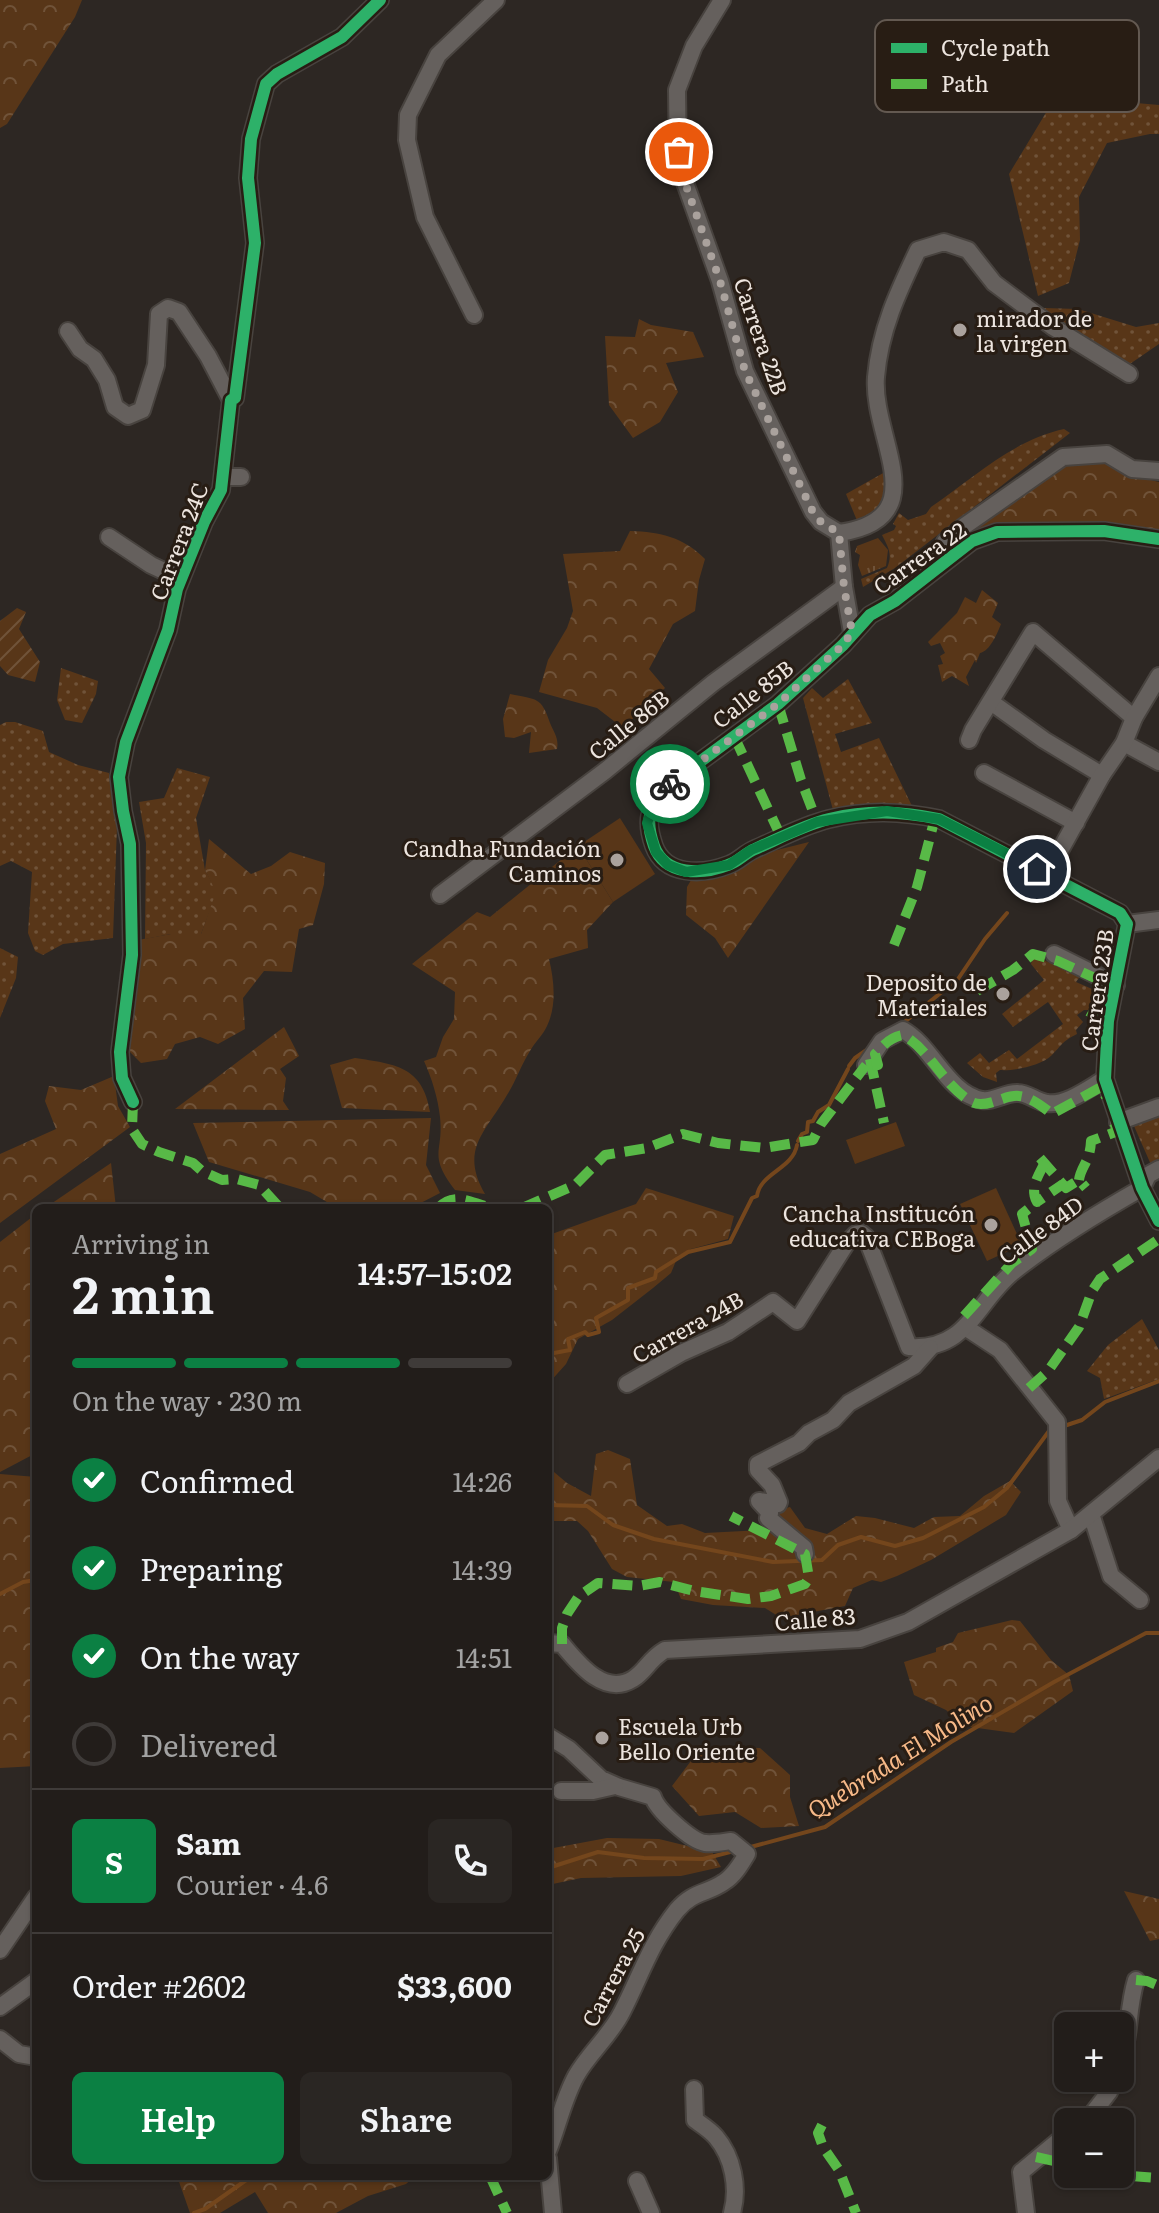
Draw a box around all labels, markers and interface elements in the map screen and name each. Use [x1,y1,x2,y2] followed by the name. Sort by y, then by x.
[875,20,1139,112] legend
[941,30,1050,63] text: Cycle path
[941,66,989,99] text: Path
[645,118,713,186] pin
[657,130,701,174] icon: bag
[727,273,797,399] street label: Carrera 22B
[976,301,1092,359] place label: mirador de la virgen
[951,321,969,339] marker: mirador de la virgen
[140,477,216,605] street label: Carrera 24C
[865,513,973,601] street label: Carrera 22
[704,651,800,735] street label: Calle 85B
[580,681,676,767] street label: Calle 86B
[630,744,710,824] courier
[648,762,692,806] icon: bike
[403,831,601,889] place label: Candha Fundación Caminos
[1003,835,1071,903] pin
[1015,847,1059,891] icon: home
[608,851,626,869] marker: Candha Fundación Caminos
[1071,927,1121,1053] street label: Carrera 23B
[865,965,987,1023] place label: Deposito de Materiales
[994,985,1012,1003] marker: Deposito de Materiales
[990,1187,1090,1271] street label: Calle 84D
[783,1196,975,1254] place label: Cancha Institucón educativa CEBoga
[982,1216,1000,1234] marker: Cancha Institucón educativa CEBoga
[72,1223,210,1262] text: Arriving in
[357,1250,512,1294] text: 14:57–15:02
[72,1253,215,1330] text: 2 min
[625,1282,749,1370] street label: Carrera 24B
[72,1380,302,1419] text: On the way · 230 m
[72,1458,116,1502] icon: check
[140,1458,294,1502] text: Confirmed
[453,1461,512,1500] text: 14:26
[72,1546,116,1590] icon: check
[140,1546,282,1590] text: Preparing
[452,1549,512,1588] text: 14:39
[773,1598,857,1638] street label: Calle 83
[72,1634,116,1678] icon: check
[140,1634,299,1678] text: On the way
[456,1637,512,1676] text: 14:51
[800,1684,998,1826] water label: Quebrada El Molino
[618,1709,755,1767] place label: Escuela Urb Bello Oriente
[140,1722,277,1766] text: Delivered
[593,1729,611,1747] marker: Escuela Urb Bello Oriente
[428,1819,512,1903] button: phone
[176,1820,241,1864] text: Sam
[105,1839,123,1883] text: S
[176,1864,328,1903] text: Courier · 4.6
[572,1922,652,2032] street label: Carrera 25
[72,1963,246,2007] text: Order #2602
[397,1963,512,2007] text: $33,600
[1054,2012,1134,2188] map controls
[1054,2012,1134,2092] button: +
[72,2072,284,2164] button: Help
[300,2072,512,2164] button: Share
[1054,2108,1134,2188] button: −

